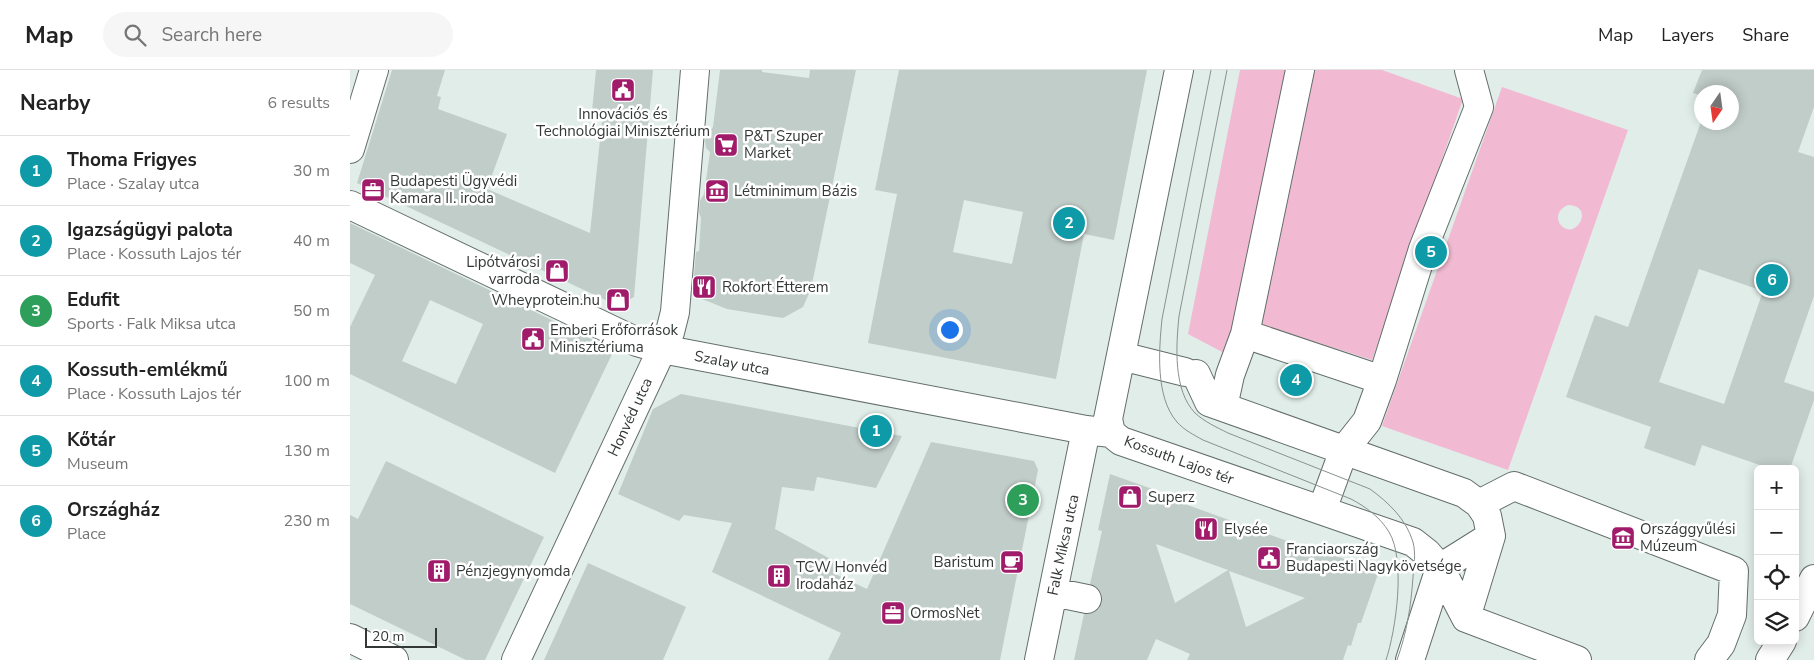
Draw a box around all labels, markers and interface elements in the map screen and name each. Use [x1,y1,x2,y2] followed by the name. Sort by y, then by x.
[103,12,453,57] search box
[25,19,73,51] text: Map
[121,21,149,49] icon: search
[161,22,262,48] text: Search here
[1598,23,1633,47] text: Map
[1661,23,1714,47] text: Layers
[1742,23,1789,47] text: Share
[610,77,636,103] public building icon: Innovációs és Technológiai Minisztérium
[1694,85,1739,130] north arrow
[20,89,90,117] text: Nearby
[268,92,330,114] text: 6 results
[536,104,710,141] place label: Innovációs és Technológiai Minisztérium
[744,126,823,163] place label: P&T Szuper Market
[713,132,739,158] supermarket icon: P&T Szuper Market
[67,147,197,173] text: Thoma Frigyes
[31,160,41,182] text: 1
[293,160,330,182] text: 30 m
[390,171,517,208] place label: Budapesti Ügyvédi Kamara II. iroda
[67,173,199,195] text: Place · Szalay utca
[360,177,386,203] office icon: Budapesti Ügyvédi Kamara II. iroda
[704,178,730,204] museum icon: Létminimum Bázis
[734,181,857,201] place label: Létminimum Bázis
[1053,204,1085,242] pin: 2
[67,217,233,243] text: Igazságügyi palota
[31,230,41,252] text: 2
[293,230,330,252] text: 40 m
[1415,233,1447,271] pin: 5
[67,243,241,265] text: Place · Kossuth Lajos tér
[466,252,540,289] place label: Lipótvárosi varroda
[544,258,570,284] shop icon: Lipótvárosi varroda
[1756,261,1788,299] pin: 6
[691,274,717,300] restaurant icon: Rokfort Étterem
[722,277,829,297] place label: Rokfort Étterem
[67,287,120,313] text: Edufit
[605,287,631,313] shop icon: Wheyprotein.hu
[492,290,600,310] place label: Wheyprotein.hu
[31,300,41,322] text: 3
[293,300,330,322] text: 50 m
[67,313,236,335] text: Sports · Falk Miksa utca
[937,317,963,343] your location
[550,320,679,357] place label: Emberi Erőforrások Minisztériuma
[520,326,546,352] public building icon: Emberi Erőforrások Minisztériuma
[693,346,771,380] street label: Szalay utca
[67,357,228,383] text: Kossuth-emlékmű
[1280,361,1312,399] pin: 4
[31,370,41,392] text: 4
[283,370,330,392] text: 100 m
[603,374,657,460] street label: Honvéd utca
[67,383,241,405] text: Place · Kossuth Lajos tér
[860,412,892,450] pin: 1
[67,427,115,453] text: Kőtár
[1121,431,1237,489] street label: Kossuth Lajos tér
[31,440,41,462] text: 5
[283,440,330,462] text: 130 m
[67,453,129,475] text: Museum
[1754,465,1799,645] map controls
[1754,465,1799,510] button: +
[1007,481,1039,519] pin: 3
[1117,484,1143,510] shop icon: Superz
[1148,487,1195,507] place label: Superz
[1043,493,1083,597] street label: Falk Miksa utca
[67,497,160,523] text: Országház
[31,510,41,532] text: 6
[283,510,330,532] text: 230 m
[1754,510,1799,555] button: −
[1193,516,1219,542] restaurant icon: Elysée
[1224,519,1268,539] place label: Elysée
[1640,519,1736,556] place label: Országgyűlési Múzeum
[67,523,106,545] text: Place
[1610,525,1636,551] museum icon: Országgyűlési Múzeum
[1286,539,1462,576] place label: Franciaország Budapesti Nagykövetsége
[1256,545,1282,571] public building icon: Franciaország Budapesti Nagykövetsége
[999,549,1025,575] cafe icon: Baristum
[933,552,994,572] place label: Baristum
[1754,555,1799,600] button: locate
[796,557,887,594] place label: TCW Honvéd Irodaház
[426,558,452,584] building icon: Pénzjegynyomda
[456,561,571,581] place label: Pénzjegynyomda
[766,563,792,589] building icon: TCW Honvéd Irodaház
[880,600,906,626] office icon: OrmosNet
[1754,600,1799,645] button: layers
[910,603,980,623] place label: OrmosNet
[365,625,438,648] scale bar
[372,627,404,646] text: 20 m

